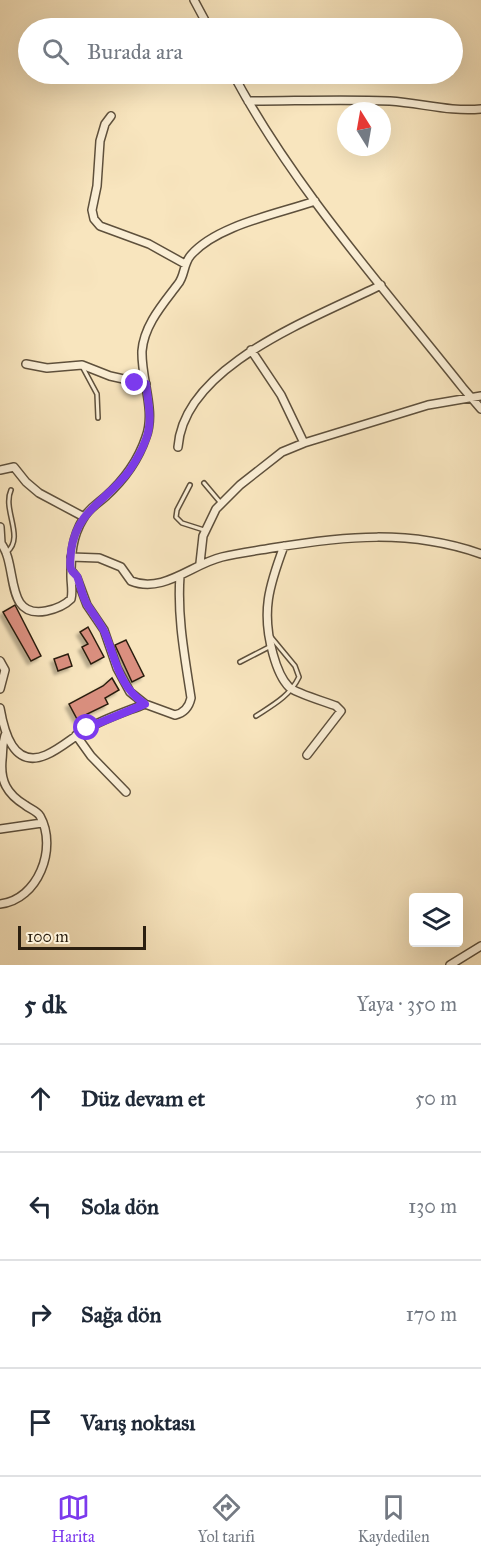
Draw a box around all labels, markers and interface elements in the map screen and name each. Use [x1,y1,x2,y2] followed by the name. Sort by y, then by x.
[18,18,463,84] search box
[39,35,72,68] icon: search
[87,38,183,65] text: Burada ara
[337,102,391,156] north arrow
[121,369,147,395] route end
[73,714,99,740] route start
[409,893,463,947] map controls
[409,893,463,947] button: layers
[18,923,146,950] scale bar
[27,927,69,946] text: 100 m
[24,988,67,1020] text: 5 dk
[357,992,457,1016] text: Yaya · 350 m
[24,1082,57,1115] icon: ahead
[81,1085,205,1112] text: Düz devam et
[415,1086,457,1110] text: 50 m
[24,1190,57,1223] icon: left
[81,1193,159,1220] text: Sola dön
[408,1194,457,1218] text: 130 m
[24,1298,57,1331] icon: right
[81,1301,161,1328] text: Sağa dön
[406,1302,457,1326] text: 170 m
[24,1406,57,1439] icon: arrive
[81,1409,195,1436] text: Varış noktası
[51,1491,95,1546] tab: Harita
[197,1491,255,1546] tab: Yol tarifi
[358,1491,430,1546] tab: Kaydedilen

